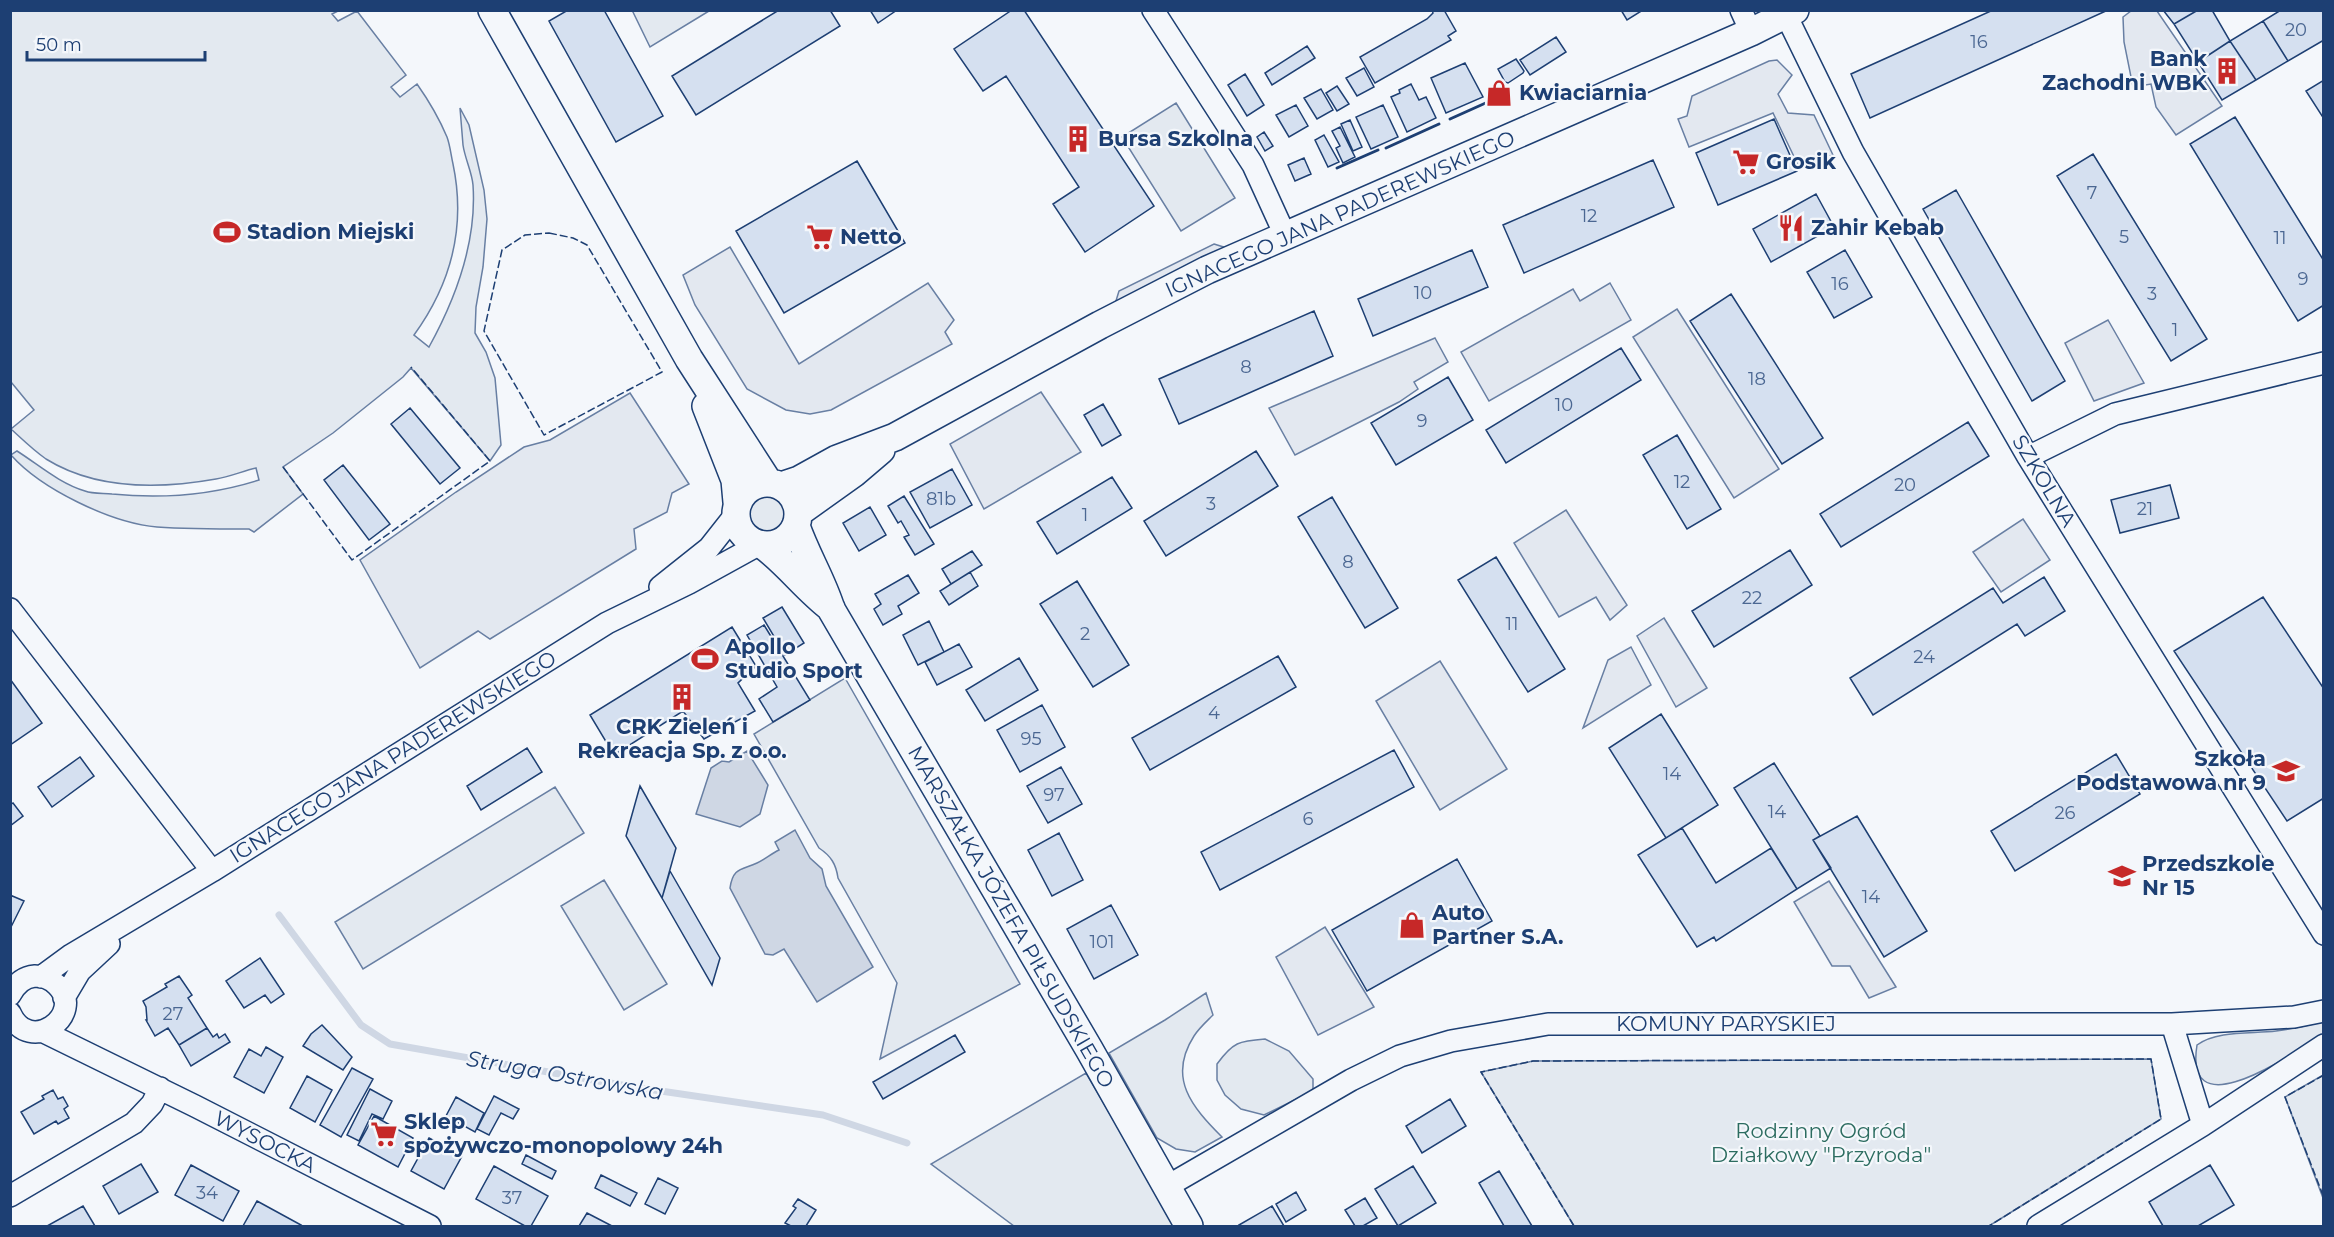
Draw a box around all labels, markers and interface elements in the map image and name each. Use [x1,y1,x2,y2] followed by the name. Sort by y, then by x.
[2285,19,2307,41] house number: 20
[27,24,206,62] scale bar
[1970,31,1988,53] house number: 16
[36,34,82,56] text: 50 m
[2042,46,2207,95] place label: Bank Zachodni WBK
[2212,56,2242,86] building icon: Bank Zachodni WBK
[1484,78,1514,108] shop icon: Kwiaciarnia
[1519,80,1647,105] place label: Kwiaciarnia
[1063,124,1093,154] building icon: Bursa Szkolna
[1161,125,1519,302] street label: IGNACEGO JANA PADEREWSKIEGO
[1098,126,1253,151] place label: Bursa Szkolna
[1731,147,1761,177] supermarket icon: Grosik
[1766,149,1836,174] place label: Grosik
[2087,182,2097,204] house number: 7
[1581,205,1597,227] house number: 12
[1776,213,1806,243] restaurant icon: Zahir Kebab
[1811,215,1944,240] place label: Zahir Kebab
[212,217,242,247] sports icon: Stadion Miejski
[247,219,414,244] place label: Stadion Miejski
[805,222,835,252] supermarket icon: Netto
[840,224,902,249] place label: Netto
[2119,226,2129,248] house number: 5
[2274,227,2287,249] house number: 11
[2298,268,2309,290] house number: 9
[1831,273,1849,295] house number: 16
[1414,282,1432,304] house number: 10
[2147,283,2157,305] house number: 3
[2172,319,2178,341] house number: 1
[1240,356,1252,378] house number: 8
[1748,368,1766,390] house number: 18
[1555,394,1573,416] house number: 10
[1417,410,1428,432] house number: 9
[2007,430,2082,532] street label: SZKOLNA
[1674,471,1690,493] house number: 12
[1894,474,1916,496] house number: 20
[926,488,956,510] house number: 81b
[1206,493,1216,515] house number: 3
[2137,498,2153,520] house number: 21
[1082,504,1088,526] house number: 1
[1342,551,1354,573] house number: 8
[1742,587,1762,609] house number: 22
[1506,613,1519,635] house number: 11
[1080,623,1090,645] house number: 2
[724,634,863,683] place label: Apollo Studio Sport
[690,644,720,674] sports icon: Apollo Studio Sport
[225,645,561,868] street label: IGNACEGO JANA PADEREWSKIEGO
[1913,646,1935,668] house number: 24
[667,682,697,712] building icon: CRK Zieleń i Rekreacja Sp. z o.o.
[1208,702,1220,724] house number: 4
[577,714,787,763] place label: CRK Zieleń i Rekreacja Sp. z o.o.
[1020,728,1042,750] house number: 95
[903,741,1120,1092] street label: MARSZAŁKA JÓZEFA PIŁSUDSKIEGO
[2076,746,2266,795] place label: Szkoła Podstawowa nr 9
[2271,756,2301,786] school or university icon: Szkoła Podstawowa nr 9
[1663,763,1681,785] house number: 14
[1043,784,1065,806] house number: 97
[1768,801,1786,823] house number: 14
[2054,802,2076,824] house number: 26
[1303,808,1314,830] house number: 6
[2142,851,2274,900] place label: Przedszkole Nr 15
[2107,861,2137,891] school or university icon: Przedszkole Nr 15
[1862,886,1880,908] house number: 14
[1431,900,1564,949] place label: Auto Partner S.A.
[1397,910,1427,940] shop icon: Auto Partner S.A.
[1090,931,1114,953] house number: 101
[163,1003,183,1025] house number: 27
[1616,1011,1836,1036] street label: KOMUNY PARYSKIEJ
[464,1045,665,1106] water label: Struga Ostrowska
[210,1105,321,1178] street label: WYSOCKA
[404,1109,723,1158] place label: Sklep spożywczo-monopolowy 24h
[1711,1118,1931,1167] park label: Rodzinny Ogród Działkowy "Przyroda"
[369,1119,399,1149] supermarket icon: Sklep spożywczo-monopolowy 24h
[196,1182,218,1204] house number: 34
[502,1187,522,1209] house number: 37

